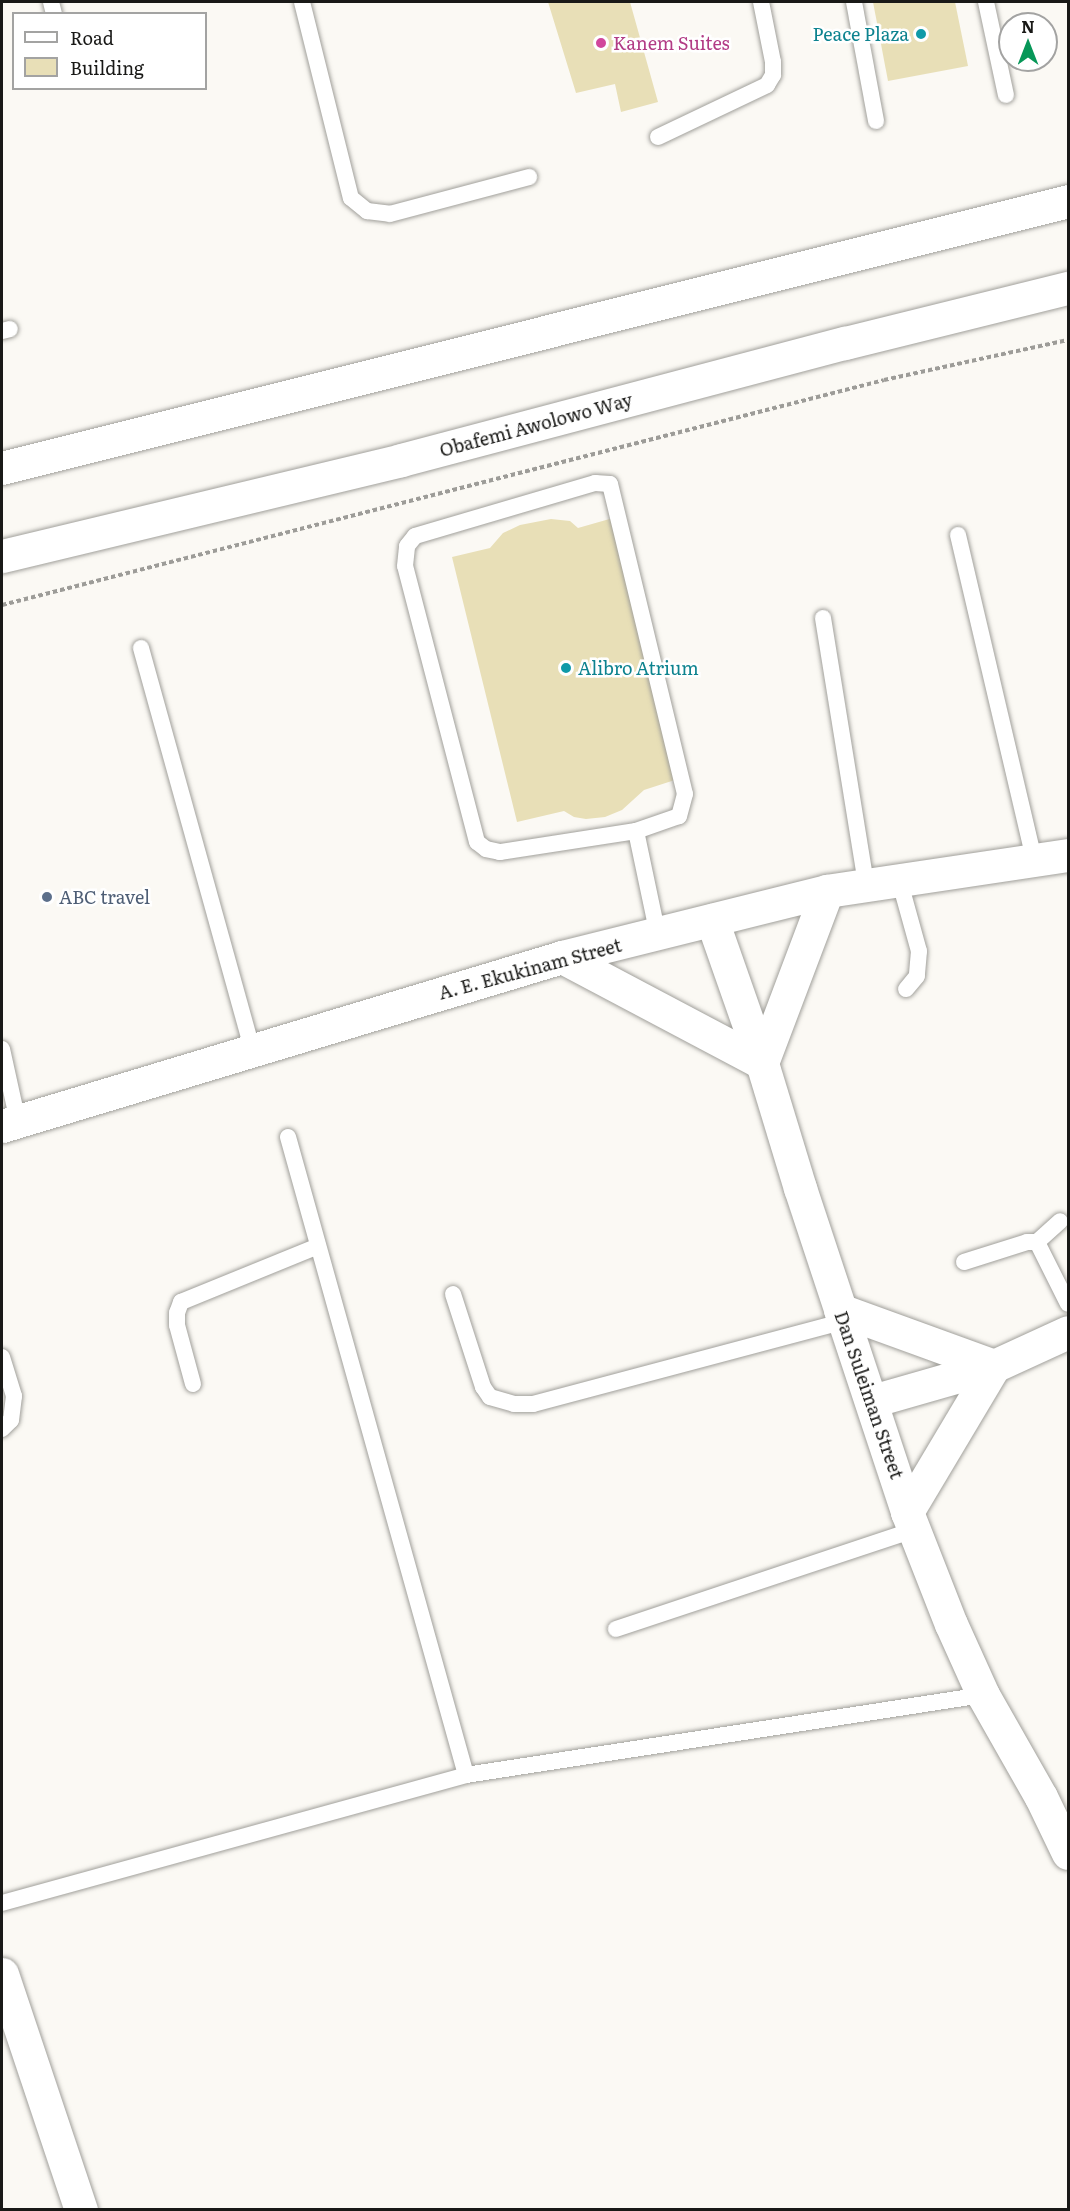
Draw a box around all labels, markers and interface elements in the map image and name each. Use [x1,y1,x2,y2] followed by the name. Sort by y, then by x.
[12,12,207,90] legend
[998,12,1058,72] north arrow
[1021,14,1035,38] text: N
[812,23,909,45] place label: Peace Plaza
[70,24,114,51] text: Road
[914,27,928,41] marker: Peace Plaza
[613,32,730,54] place label: Kanem Suites
[594,36,608,50] marker: Kanem Suites
[70,54,144,81] text: Building
[437,389,635,461] street label: Obafemi Awolowo Way
[578,657,699,679] place label: Alibro Atrium
[559,661,573,675] marker: Alibro Atrium
[59,886,150,908] place label: ABC travel
[40,890,54,904] marker: ABC travel
[436,934,624,1004] street label: A. E. Ekukinam Street
[830,1308,908,1482] street label: Dan Suleiman Street

